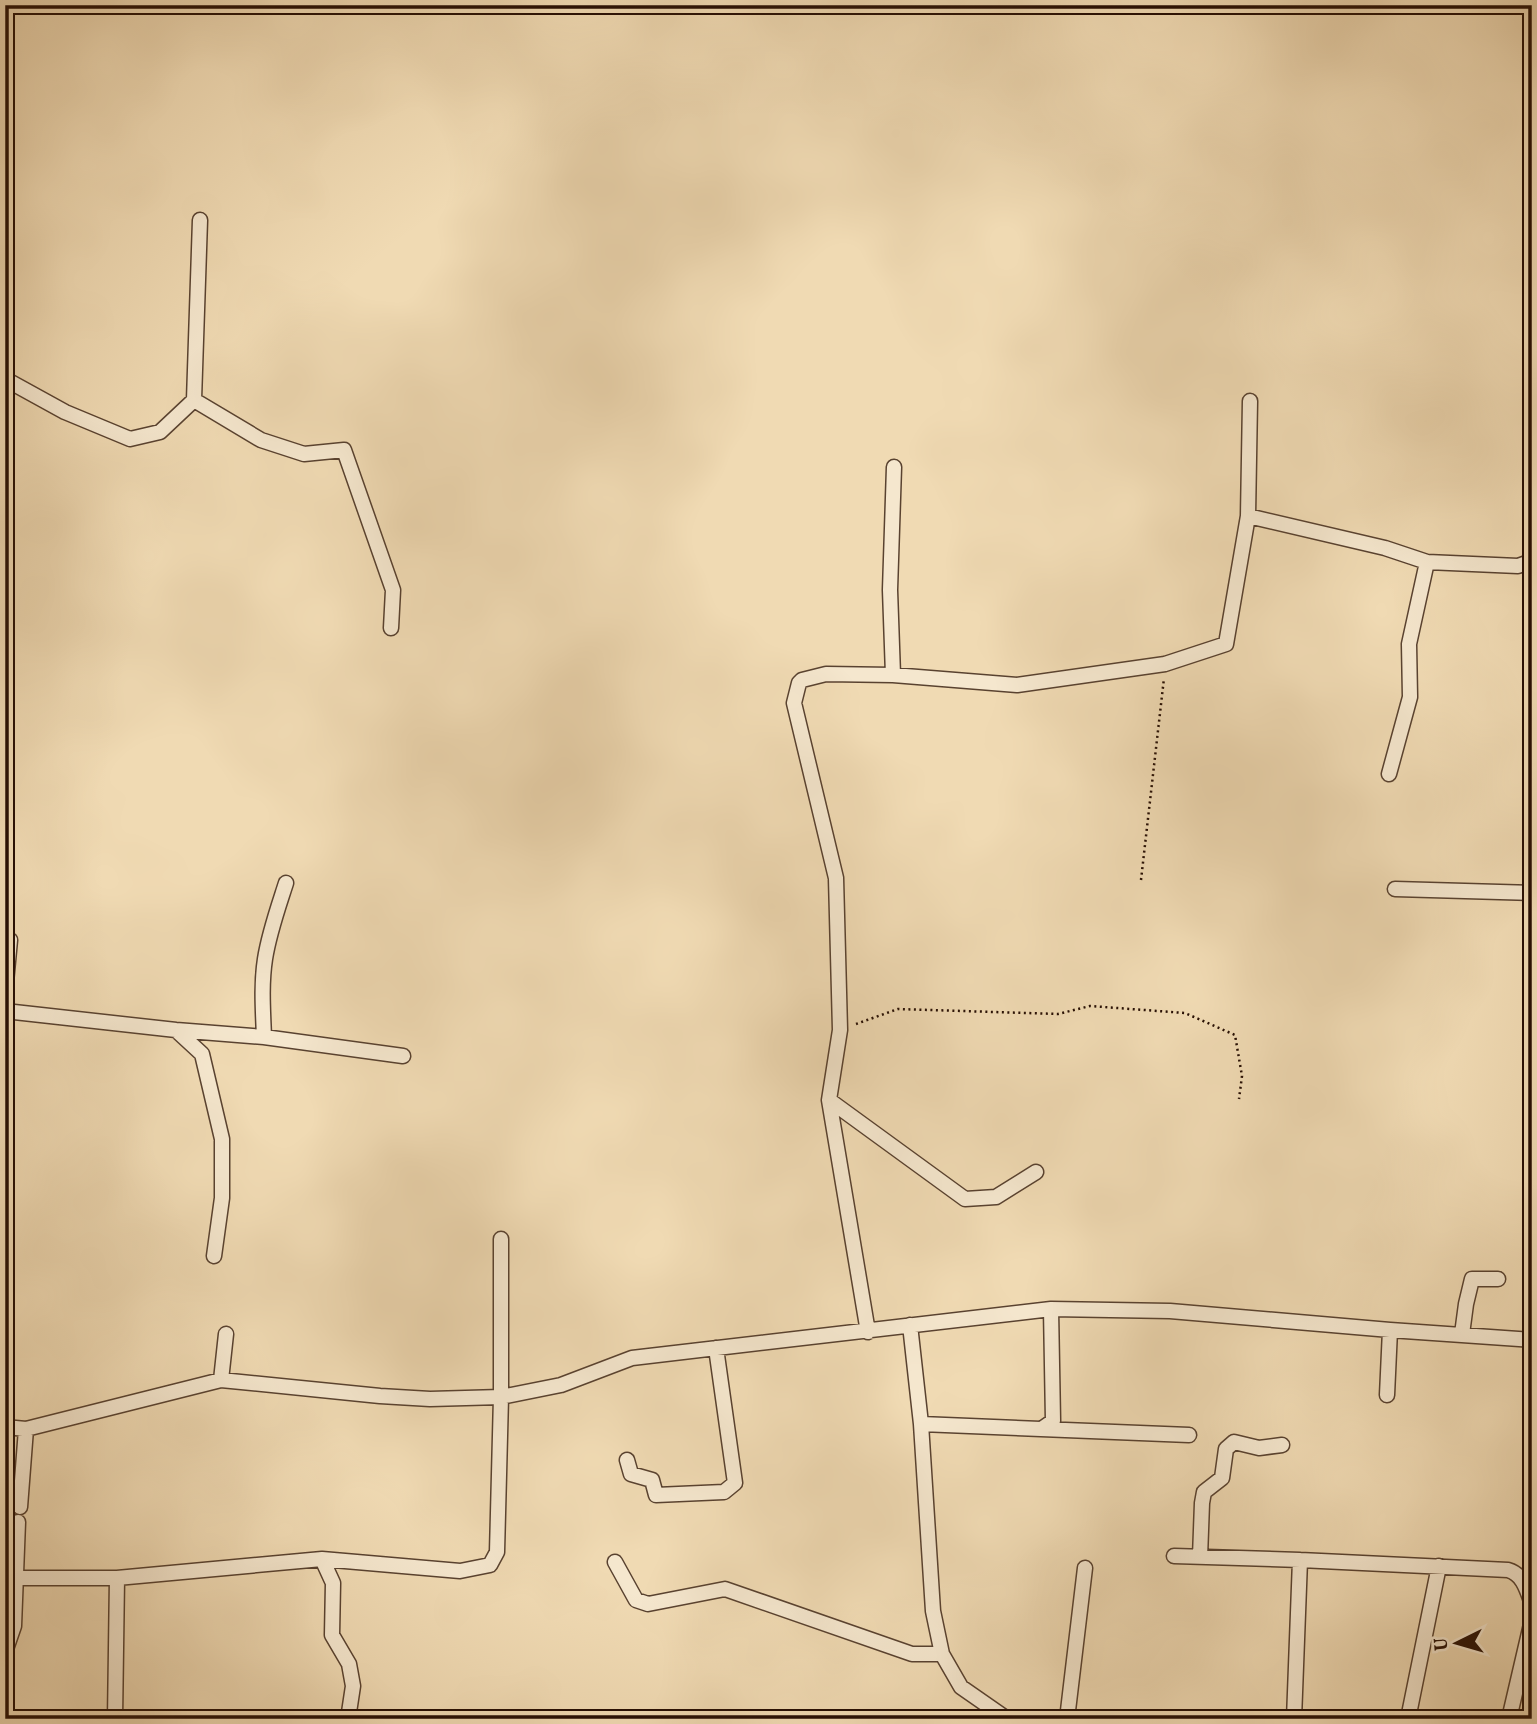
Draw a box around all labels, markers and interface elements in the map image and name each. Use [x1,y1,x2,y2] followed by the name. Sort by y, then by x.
[1422,1608,1492,1678] north arrow
[1429,1637,1456,1652] text: U

